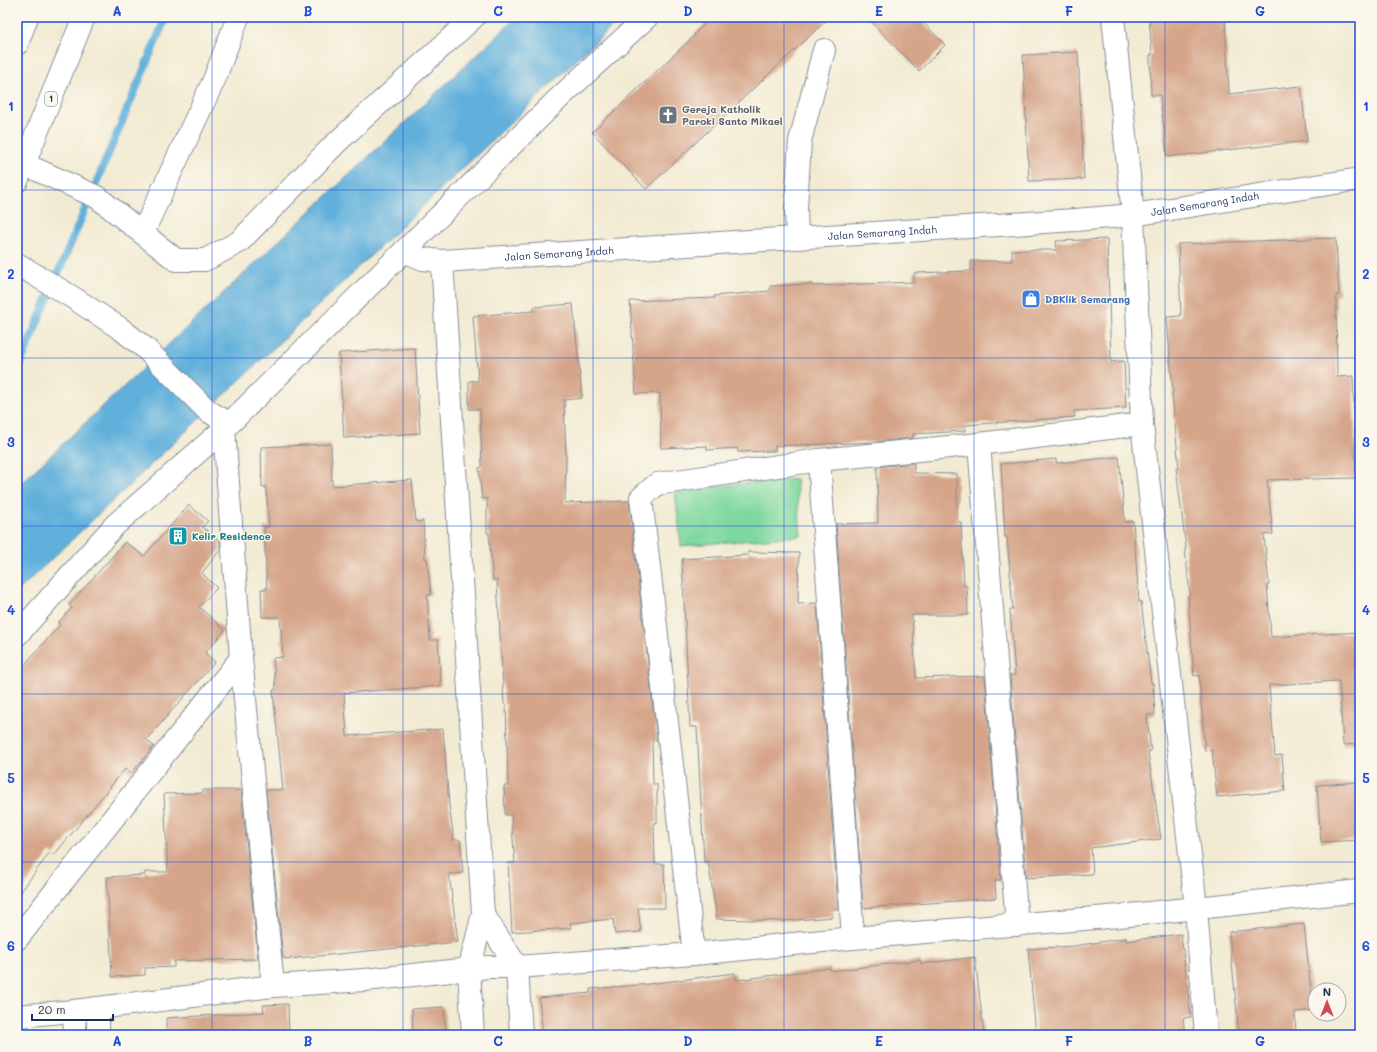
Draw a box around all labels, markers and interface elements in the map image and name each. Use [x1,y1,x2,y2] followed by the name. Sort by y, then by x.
[112,2,122,19] text: A
[304,2,313,19] text: B
[493,2,503,19] text: C
[683,2,693,19] text: D
[875,2,883,19] text: E
[1065,2,1073,19] text: F
[1255,2,1265,19] text: G
[45,92,57,106] road number: 1
[8,97,14,114] text: 1
[1363,97,1369,114] text: 1
[682,102,783,128] place label: Gereja Katholik Paroki Santo Mikael
[657,104,679,126] church icon: Gereja Katholik Paroki Santo Mikael
[1150,188,1260,219] street label: Jalan Semarang Indah
[827,222,938,243] street label: Jalan Semarang Indah
[504,243,614,264] street label: Jalan Semarang Indah
[7,265,15,282] text: 2
[1362,265,1370,282] text: 2
[1020,288,1042,310] shop icon: DBKlik Semarang
[1045,292,1130,306] place label: DBKlik Semarang
[7,433,15,450] text: 3
[1362,433,1370,450] text: 3
[167,525,189,547] building icon: Kelir Residence
[192,529,271,543] place label: Kelir Residence
[7,601,15,618] text: 4
[1362,601,1370,618] text: 4
[7,769,15,786] text: 5
[1362,769,1370,786] text: 5
[7,937,15,954] text: 6
[1362,937,1370,954] text: 6
[1307,982,1347,1022] north arrow
[1323,984,1331,999] text: N
[32,996,113,1022] scale bar
[38,1001,66,1017] text: 20 m
[112,1032,122,1049] text: A
[304,1032,313,1049] text: B
[493,1032,503,1049] text: C
[683,1032,693,1049] text: D
[875,1032,883,1049] text: E
[1065,1032,1073,1049] text: F
[1255,1032,1265,1049] text: G

